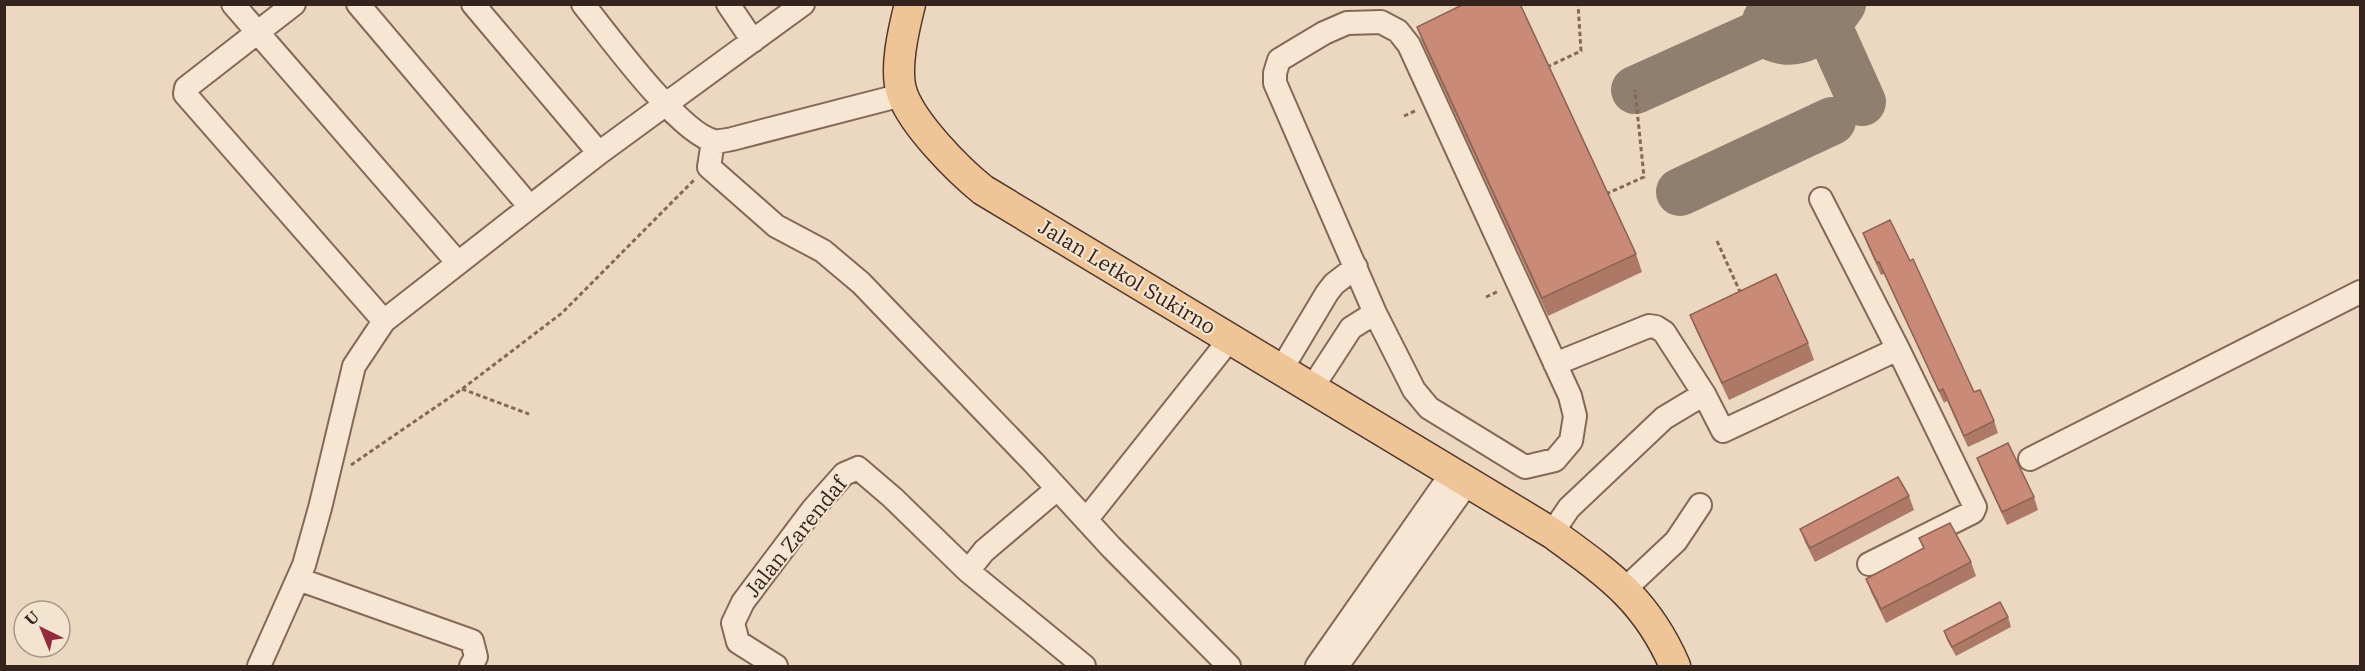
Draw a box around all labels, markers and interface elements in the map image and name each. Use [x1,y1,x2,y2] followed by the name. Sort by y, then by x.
[1034,212,1221,340] street label: Jalan Letkol Sukirno
[738,469,854,602] street label: Jalan Zarendaf
[12,599,72,659] north arrow
[20,607,43,630] text: U

